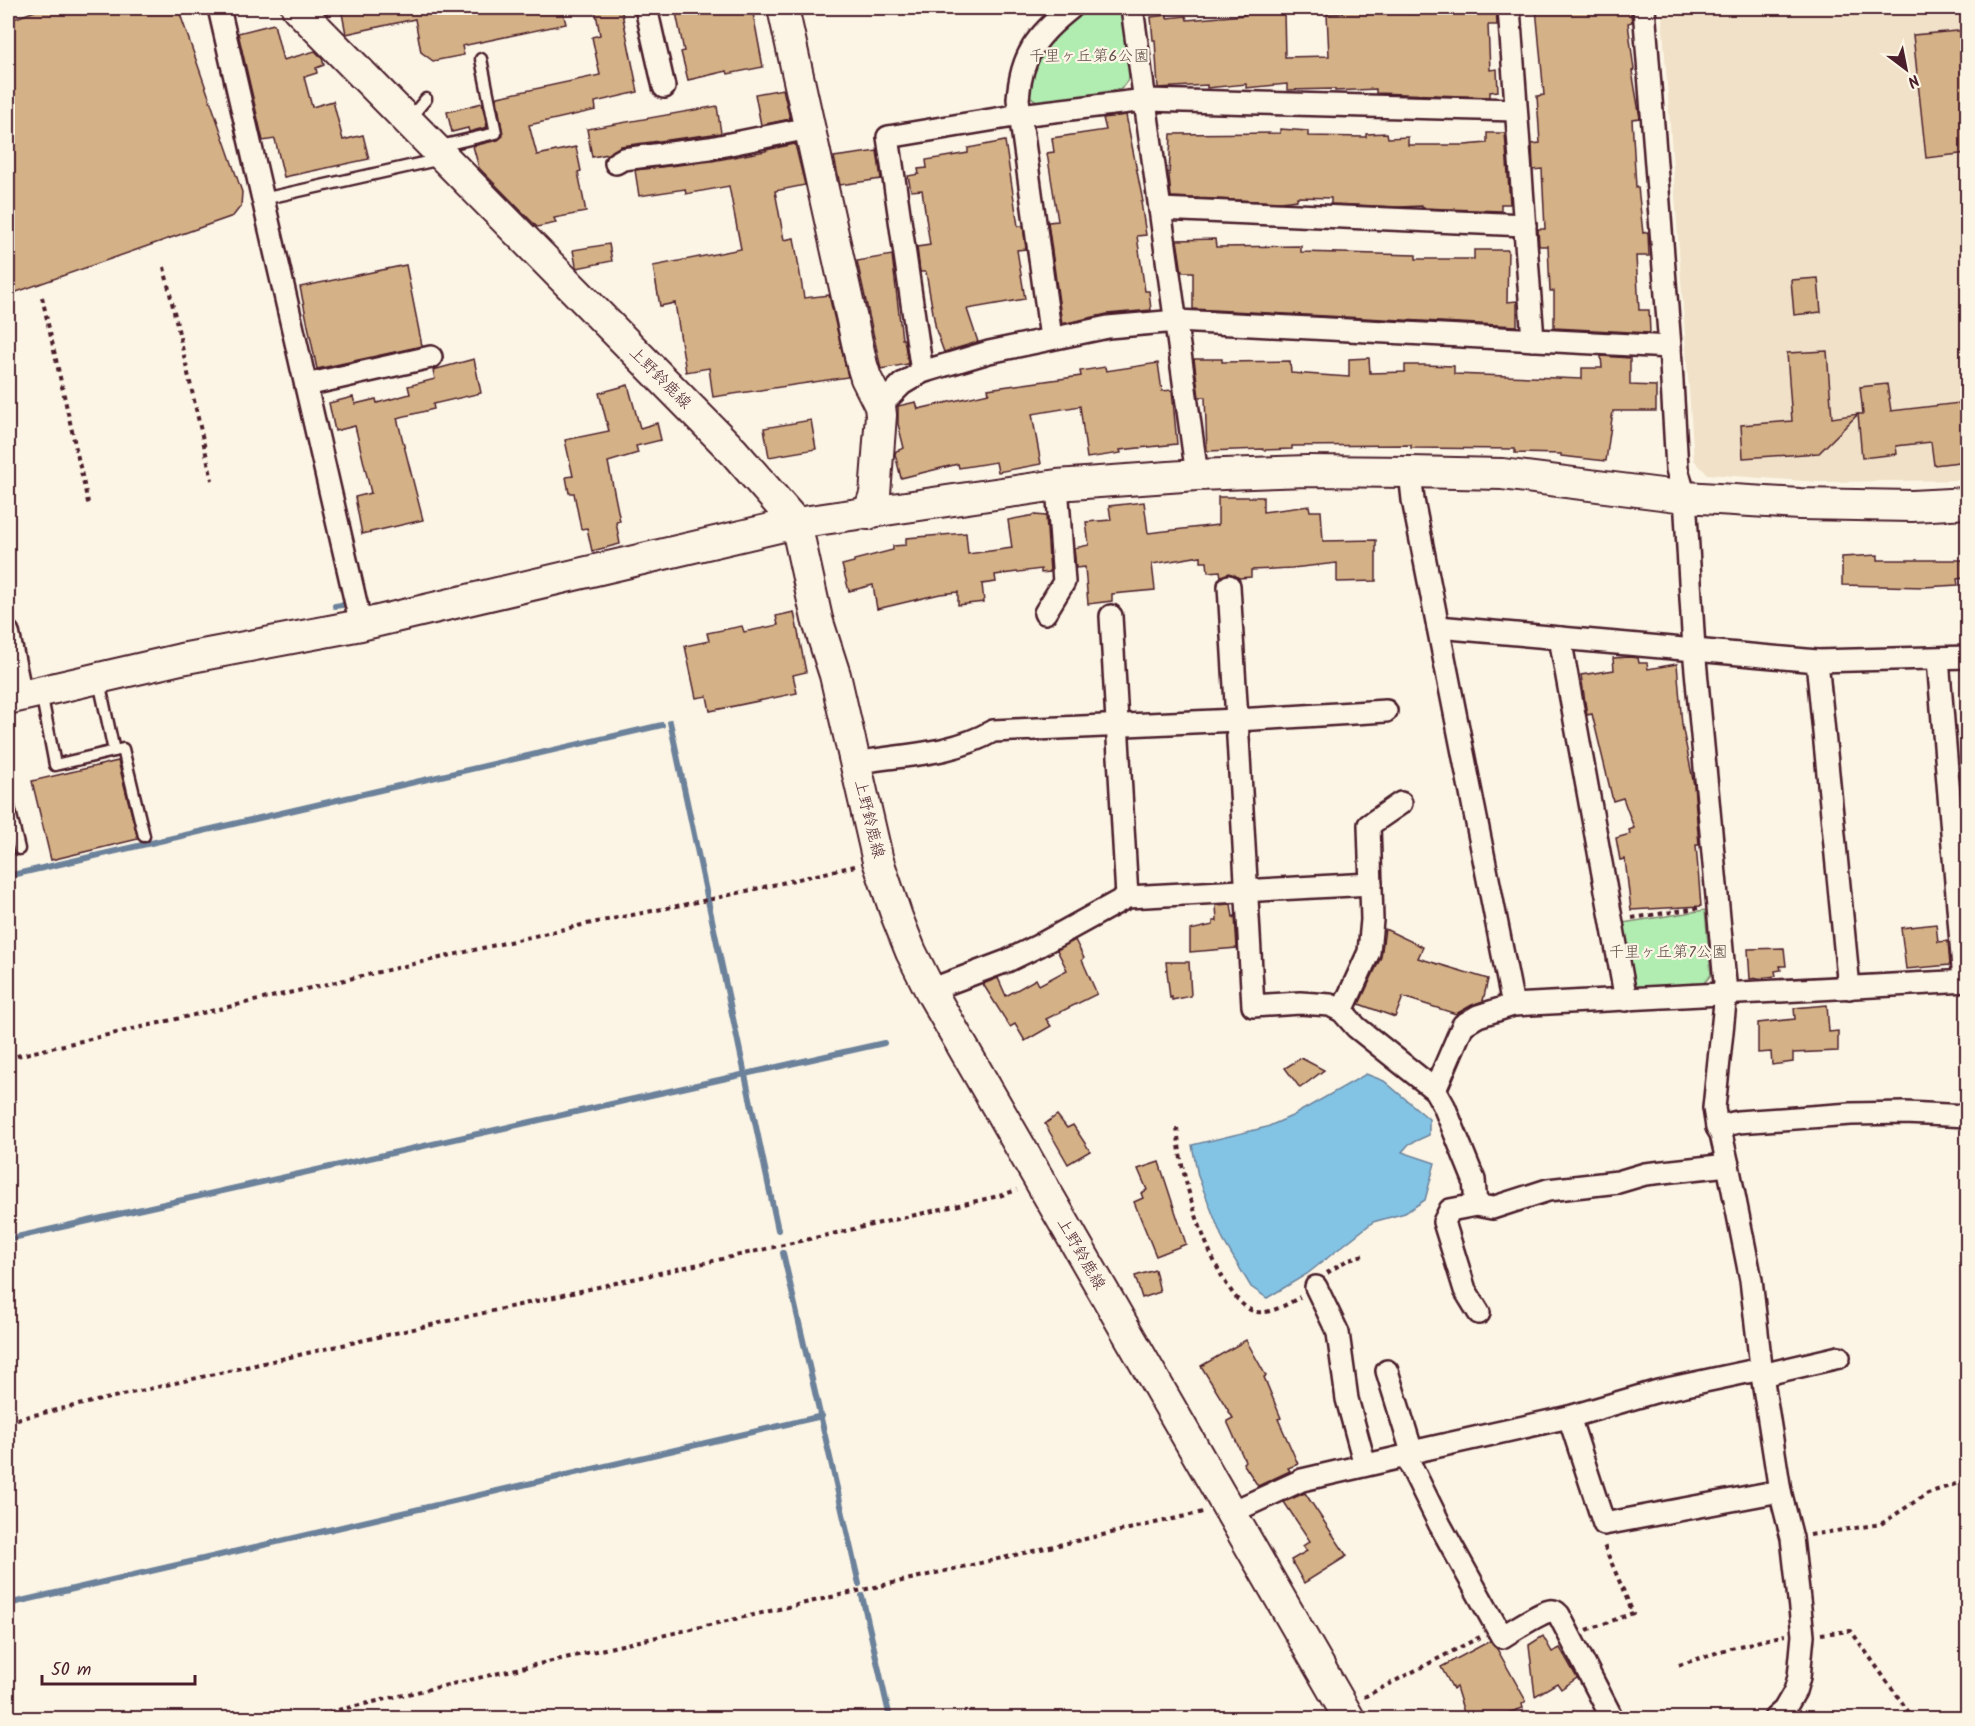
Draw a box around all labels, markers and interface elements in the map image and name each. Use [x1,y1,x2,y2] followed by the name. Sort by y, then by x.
[1876,39,1936,99] north arrow
[1029,44,1149,69] park label: 千里ヶ丘第6公園
[1902,67,1924,94] text: N
[623,341,697,415] street label: 上野鈴鹿線
[847,777,891,861] street label: 上野鈴鹿線
[1608,940,1728,965] park label: 千里ヶ丘第7公園
[1050,1213,1112,1295] street label: 上野鈴鹿線
[42,1648,195,1686] scale bar
[51,1656,91,1685] text: 50 m

